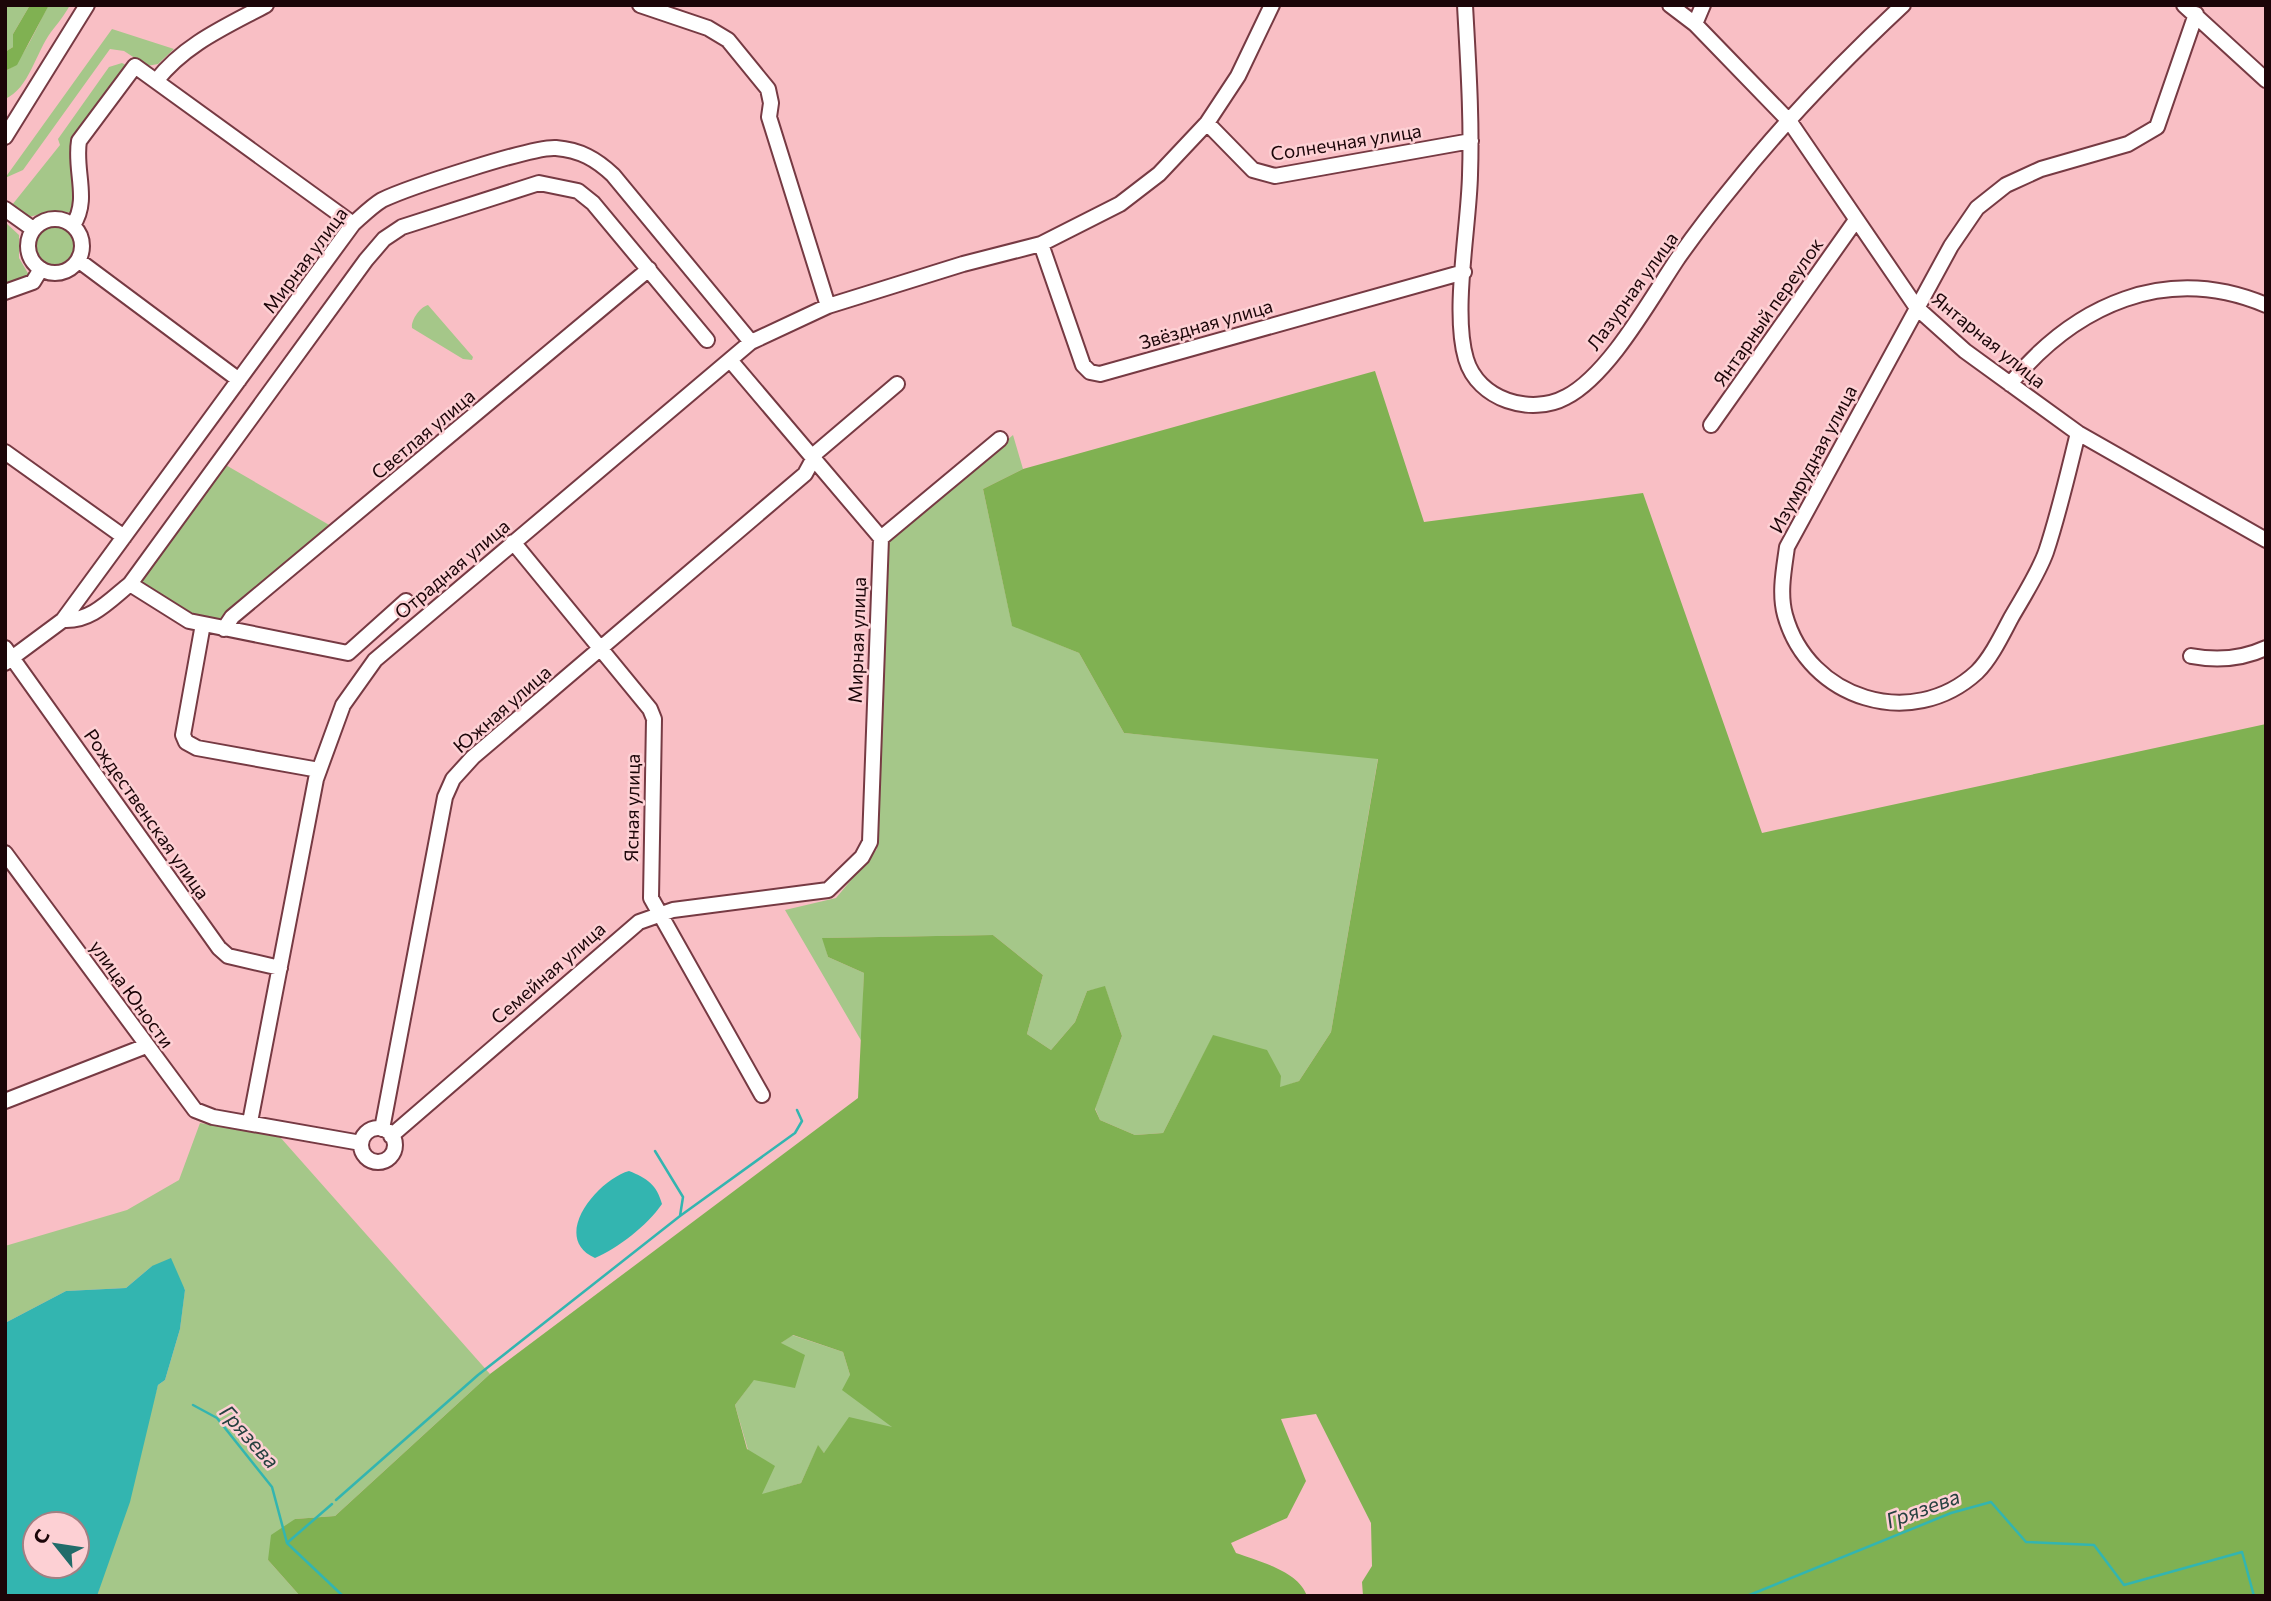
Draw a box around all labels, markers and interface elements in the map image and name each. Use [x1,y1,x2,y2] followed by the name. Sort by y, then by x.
[1269,118,1423,165] street label: Солнечная улица
[257,202,352,317] street label: Мирная улица
[1581,227,1682,354] street label: Лазурная улица
[1708,233,1827,390] street label: Янтарный переулок
[1928,287,2051,393] street label: Янтарная улица
[1137,294,1275,354] street label: Звёздная улица
[1764,381,1861,537] street label: Изумрудная улица
[366,384,479,484] street label: Светлая улица
[390,514,514,623] street label: Отрадная улица
[843,576,870,704] street label: Мирная улица
[448,660,555,757] street label: Южная улица
[80,724,215,903] street label: Рождественская улица
[619,754,644,862] street label: Ясная улица
[486,917,609,1028] street label: Семейная улица
[86,935,179,1052] street label: улица Юности
[215,1399,285,1473] water label: Грязева
[1882,1483,1963,1532] water label: Грязева
[21,1510,91,1580] north arrow
[28,1525,54,1548] text: С

